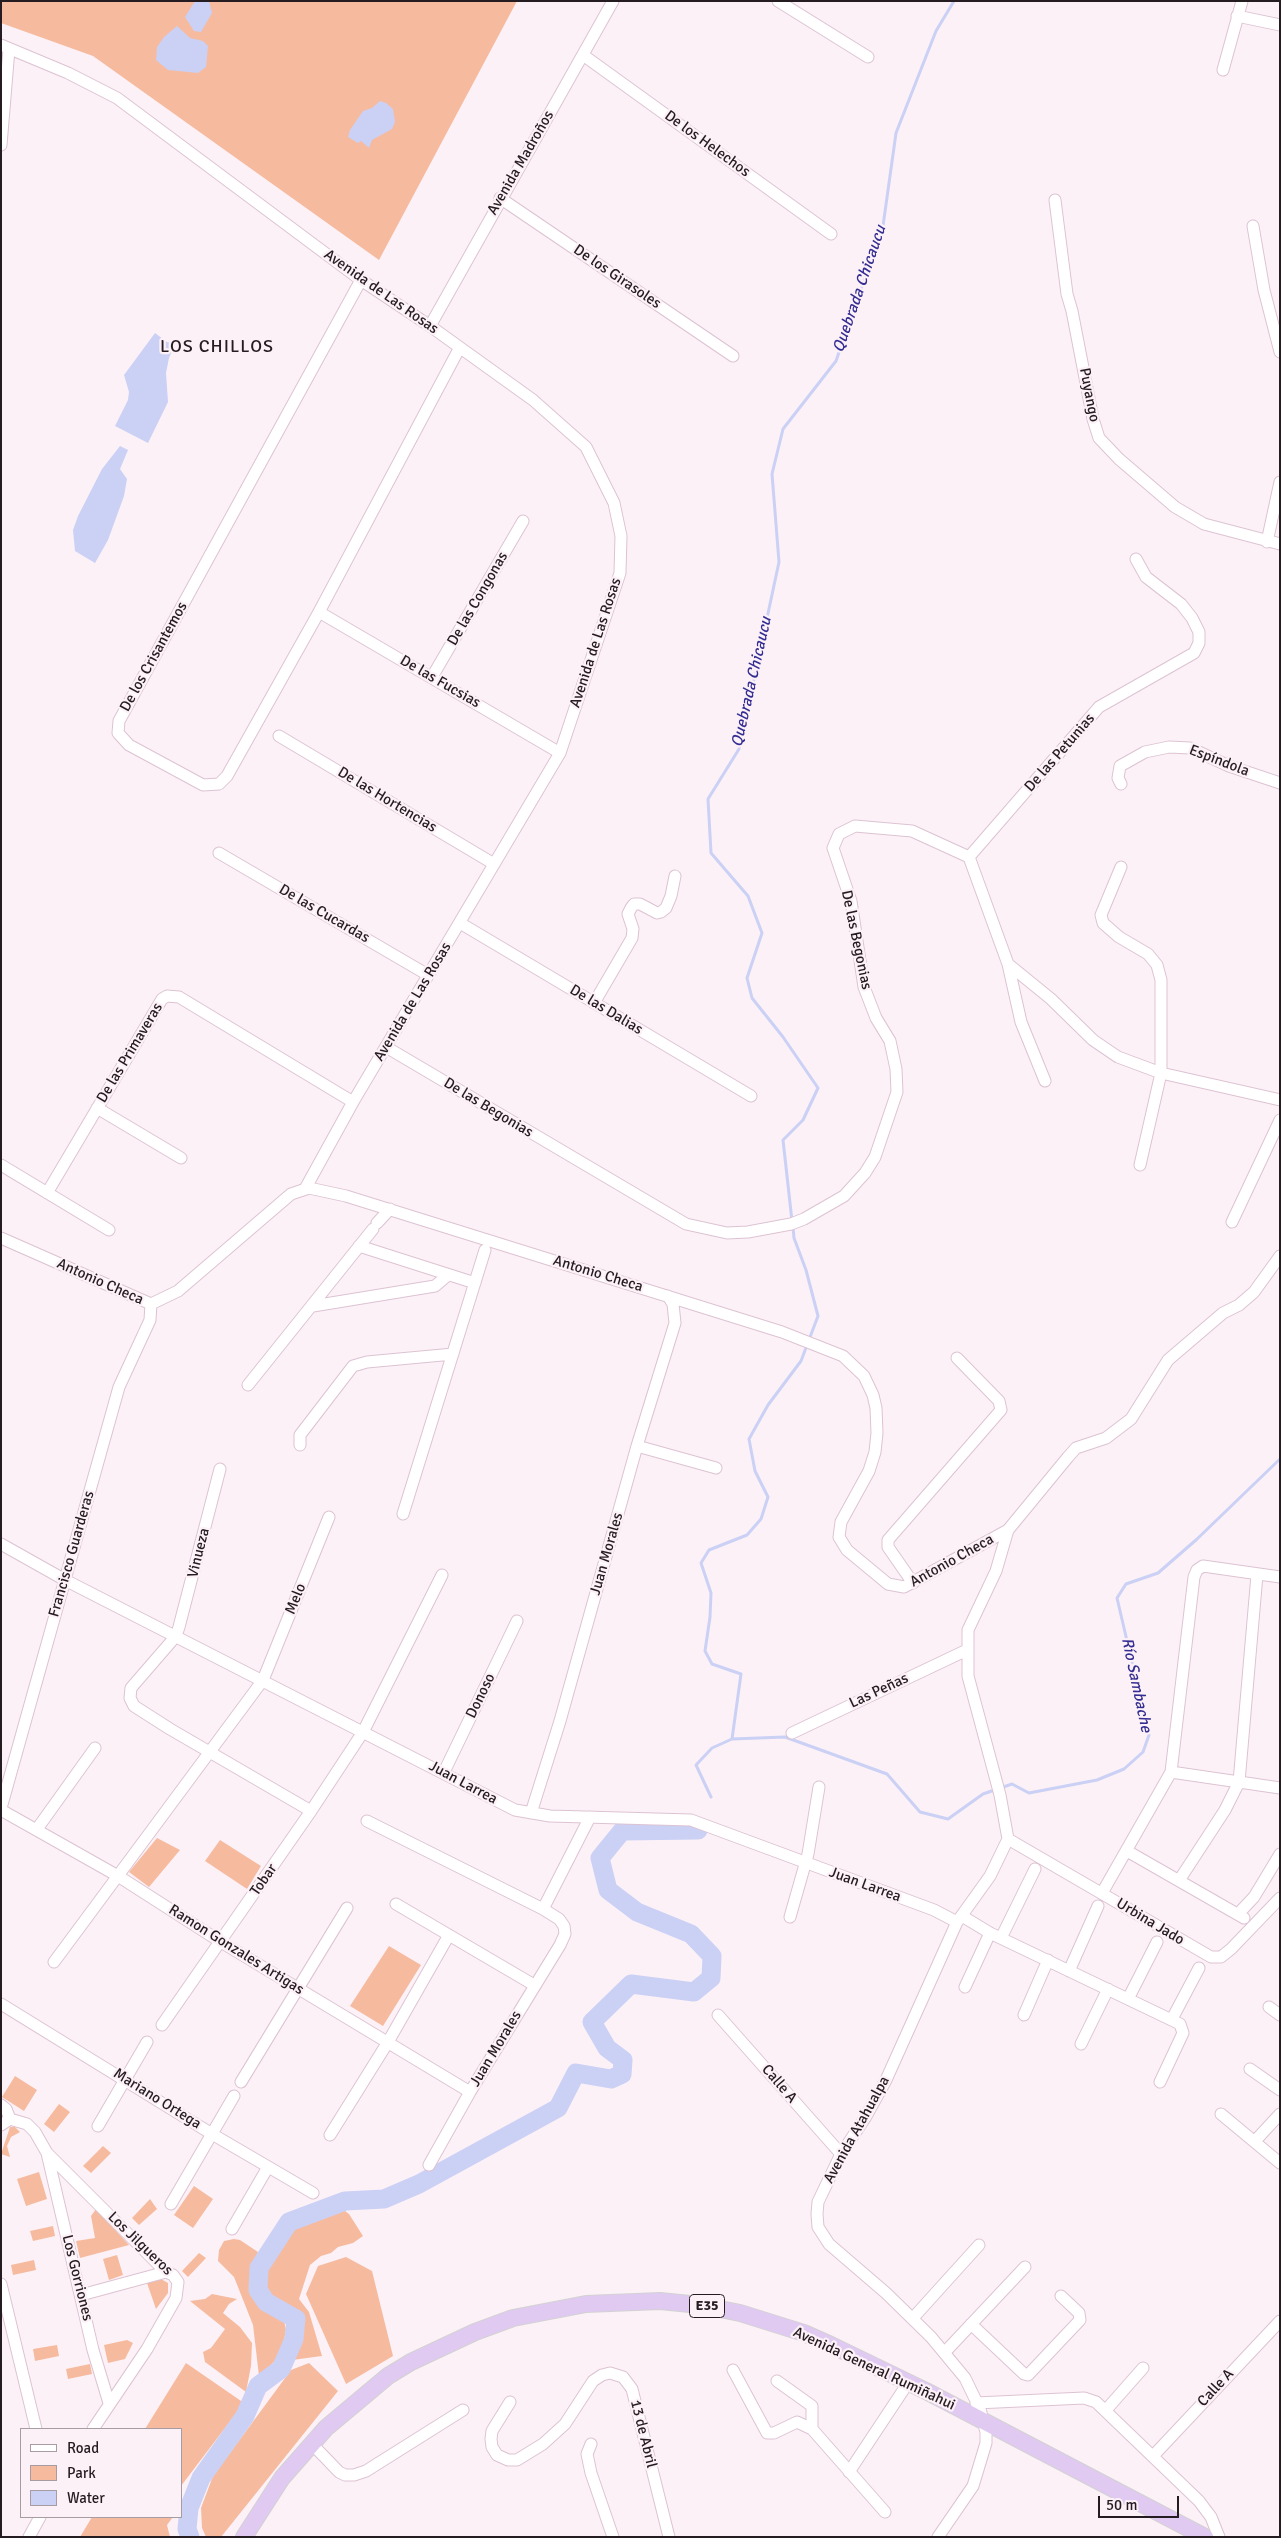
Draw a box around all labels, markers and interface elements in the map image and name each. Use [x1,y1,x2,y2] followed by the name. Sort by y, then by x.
[661,107,753,181] street label: De los Helechos
[484,108,558,218] street label: Avenida Madroños
[829,223,891,355] water label: Quebrada Chicaucu
[570,241,664,313] street label: De los Girasoles
[320,246,442,338] street label: Avenida de Las Rosas
[159,336,275,358] district label: LOS CHILLOS
[1075,366,1103,424] street label: Puyango
[444,549,512,649] street label: De las Congonas
[567,576,625,710] street label: Avenida de Las Rosas
[116,599,192,715] street label: De los Crisantemos
[728,615,776,749] water label: Quebrada Chicaucu
[397,652,483,712] street label: De las Fucsias
[1021,710,1099,796] street label: De las Petunias
[1186,741,1252,781] street label: Espíndola
[334,763,440,837] street label: De las Hortencias
[275,881,373,947] street label: De las Cucardas
[837,889,875,991] street label: De las Begonias
[370,939,456,1065] street label: Avenida de Las Rosas
[566,981,646,1039] street label: De las Dalias
[93,1000,167,1106] street label: De las Primaveras
[440,1074,536,1142] street label: De las Begonias
[551,1252,645,1296] street label: Antonio Checa
[54,1255,146,1309] street label: Antonio Checa
[45,1489,99,1619] street label: Francisco Guarderas
[587,1511,627,1597] street label: Juan Morales
[184,1526,214,1580] street label: Vinueza
[907,1531,997,1591] street label: Antonio Checa
[282,1581,310,1617] street label: Melo
[1117,1636,1155,1734] water label: Río Sambache
[847,1670,911,1712] street label: Las Peñas
[462,1671,500,1721] street label: Donoso
[426,1757,500,1809] street label: Juan Larrea
[247,1861,281,1899] street label: Tobar
[827,1864,903,1906] street label: Juan Larrea
[1113,1895,1187,1949] street label: Urbina Jado
[165,1901,307,1999] street label: Ramon Gonzales Artigas
[466,2008,526,2090] street label: Juan Morales
[757,2061,801,2107] street label: Calle A
[110,2065,204,2133] street label: Mariano Ortega
[820,2073,894,2187] street label: Avenida Atahualpa
[104,2209,176,2279] street label: Los Jilgueros
[58,2233,96,2323] street label: Los Gorriones
[690,2294,724,2318] road number: E35
[790,2323,958,2415] street label: Avenida General Rumiñahui
[1194,2365,1238,2411] street label: Calle A
[626,2398,660,2470] street label: 13 de Abril
[20,2428,182,2518] legend
[67,2439,99,2457] text: Road
[67,2464,96,2482] text: Park
[1101,2486,1182,2518] scale bar
[67,2489,105,2507] text: Water
[1106,2496,1137,2514] text: 50 m

